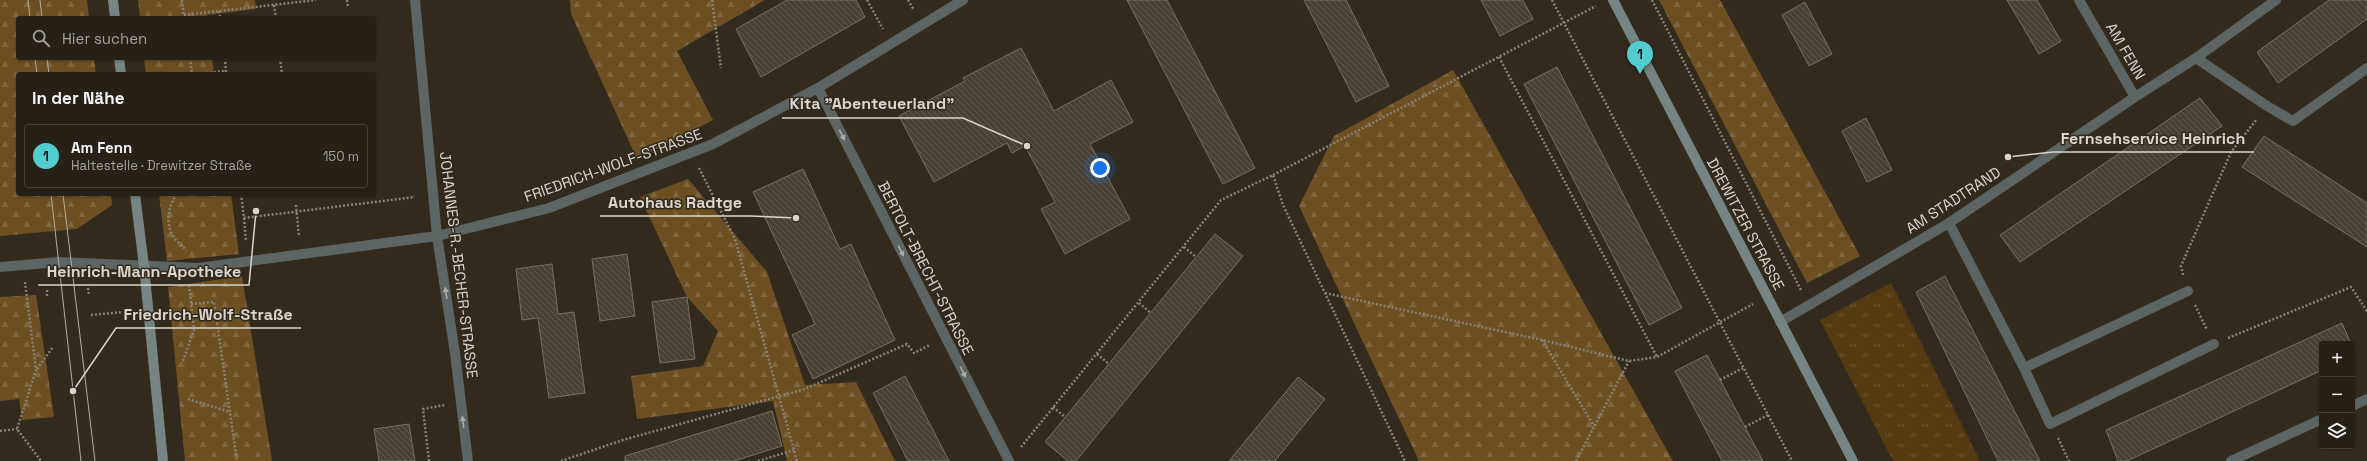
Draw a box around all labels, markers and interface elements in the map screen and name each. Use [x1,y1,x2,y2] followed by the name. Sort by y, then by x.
[16,16,376,60] search box
[2102,19,2150,83] street label: AM FENN
[30,27,52,49] icon: search
[62,29,147,48] text: Hier suchen
[1627,41,1653,74] pin: 1
[32,87,124,109] text: In der Nähe
[782,90,963,118] callout: Kita "Abenteuerland"
[790,93,954,114] text: Kita "Abenteuerland"
[521,124,705,206] street label: FRIEDRICH-WOLF-STRASSE
[2053,124,2254,152] callout: Fernsehservice Heinrich
[2061,128,2245,149] text: Fernsehservice Heinrich
[838,130,845,141] one-way arrow
[71,138,132,157] text: Am Fenn
[43,148,49,165] text: 1
[323,148,359,165] text: 150 m
[436,151,482,379] street label: JOHANNES-R.-BECHER-STRASSE
[1703,155,1789,293] street label: DREWITZER STRASSE
[71,157,252,174] text: Haltestelle · Drewitzer Straße
[1090,158,1110,178] your location
[1902,162,2004,238] street label: AM STADTRAND
[874,178,978,358] street label: BERTOLT-BRECHT-STRASSE
[600,188,750,216] callout: Autohaus Radtge
[608,192,742,213] text: Autohaus Radtge
[898,245,904,257] one-way arrow
[38,257,249,285] callout: Heinrich-Mann-Apotheke
[47,261,241,282] text: Heinrich-Mann-Apotheke
[443,287,449,300] one-way arrow
[116,300,301,328] callout: Friedrich-Wolf-Straße
[123,304,293,325] text: Friedrich-Wolf-Straße
[2319,341,2355,449] map controls
[2319,341,2355,377] button: +
[960,366,966,378] one-way arrow
[2319,377,2355,413] button: −
[2319,413,2355,449] button: layers
[460,416,466,428] one-way arrow

